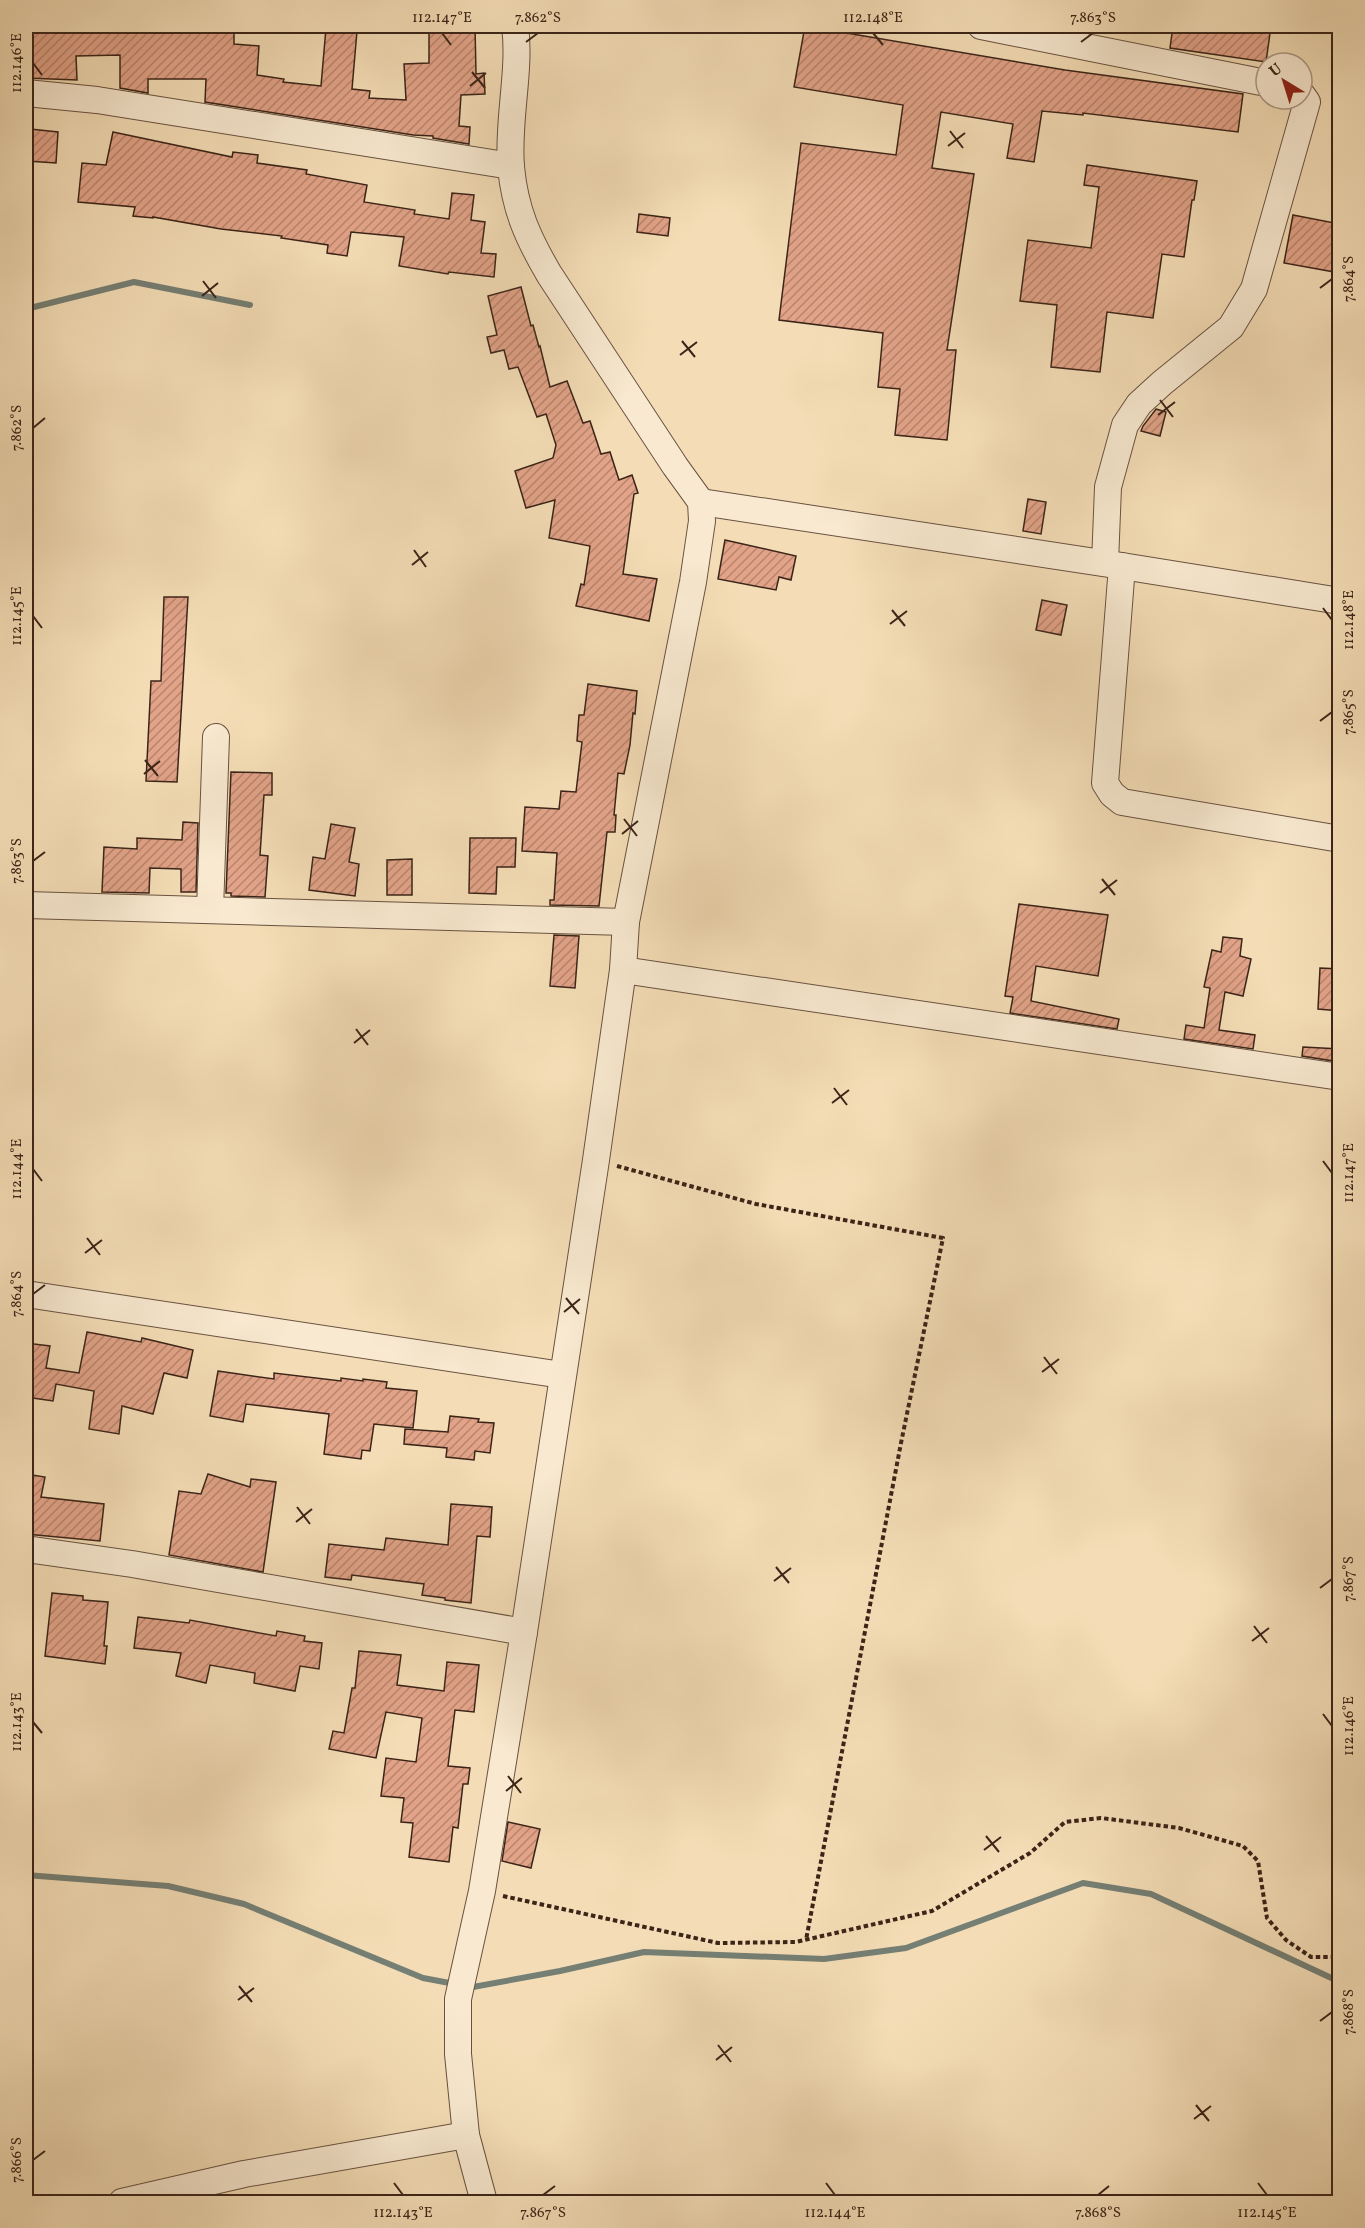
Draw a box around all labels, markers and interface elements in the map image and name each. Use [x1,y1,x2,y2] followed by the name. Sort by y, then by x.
[412,8,472,29] text: 112.147°E
[515,8,561,29] text: 7.862°S
[843,8,903,29] text: 112.148°E
[1070,8,1116,29] text: 7.863°S
[7,33,28,93] text: 112.146°E
[1254,51,1314,111] north arrow
[1265,59,1287,83] text: U
[1339,256,1360,302] text: 7.864°S
[7,405,28,451] text: 7.862°S
[7,586,28,646] text: 112.145°E
[1339,590,1360,650] text: 112.148°E
[1339,689,1360,735] text: 7.865°S
[7,838,28,884] text: 7.863°S
[7,1138,28,1200] text: 112.144°E
[1339,1143,1360,1203] text: 112.147°E
[7,1271,28,1317] text: 7.864°S
[1339,1556,1360,1602] text: 7.867°S
[7,1692,28,1752] text: 112.143°E
[1339,1696,1360,1756] text: 112.146°E
[1339,1989,1360,2035] text: 7.868°S
[7,2137,28,2183] text: 7.866°S
[373,2203,433,2224] text: 112.143°E
[520,2203,566,2224] text: 7.867°S
[804,2203,866,2224] text: 112.144°E
[1075,2203,1121,2224] text: 7.868°S
[1237,2203,1297,2224] text: 112.145°E

